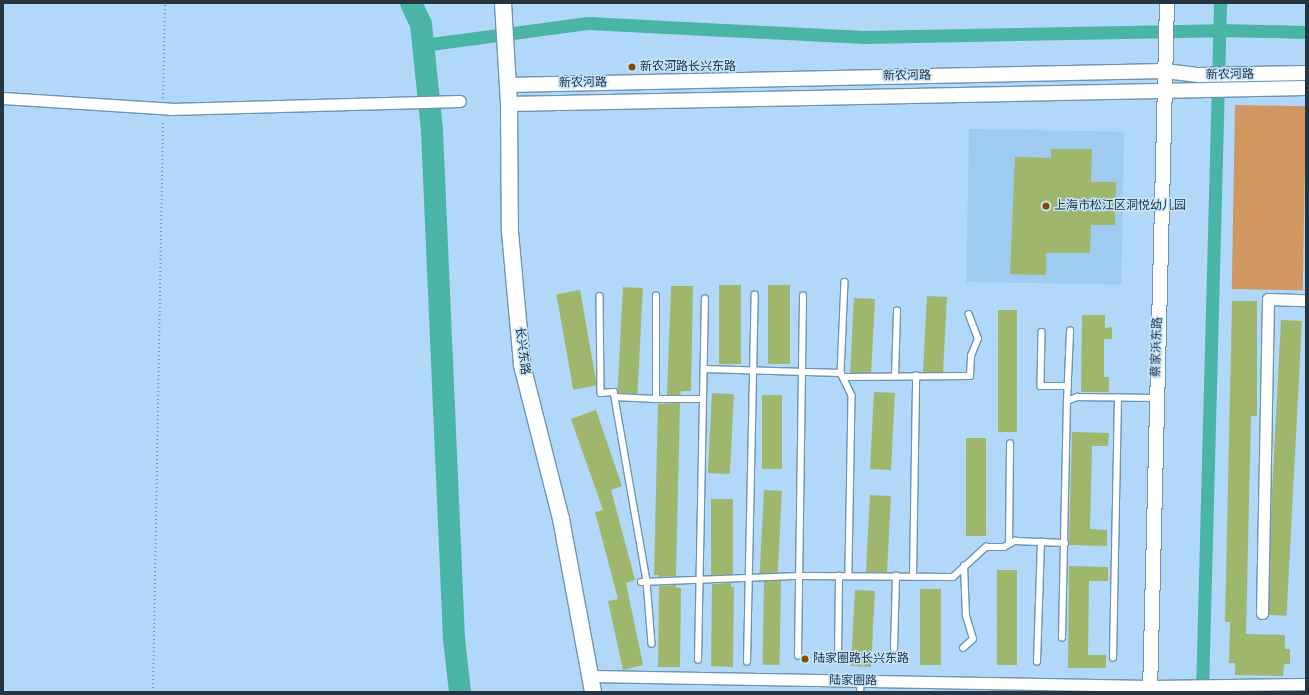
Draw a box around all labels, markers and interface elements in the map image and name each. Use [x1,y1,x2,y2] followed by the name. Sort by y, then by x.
[640,60,736,74] place label: 新农河路长兴东路
[627,62,637,72] marker: 新农河路长兴东路
[1206,67,1254,83] street label: 新农河路
[883,68,931,84] street label: 新农河路
[559,75,607,91] street label: 新农河路
[1054,199,1186,213] place label: 上海市松江区洞悦幼儿园
[1041,201,1051,211] marker: 上海市松江区洞悦幼儿园
[1149,317,1165,377] street label: 蔡家浜东路
[512,326,532,376] street label: 长兴东路
[813,652,909,666] place label: 陆家圈路长兴东路
[800,654,810,664] marker: 陆家圈路长兴东路
[829,673,877,689] street label: 陆家圈路

